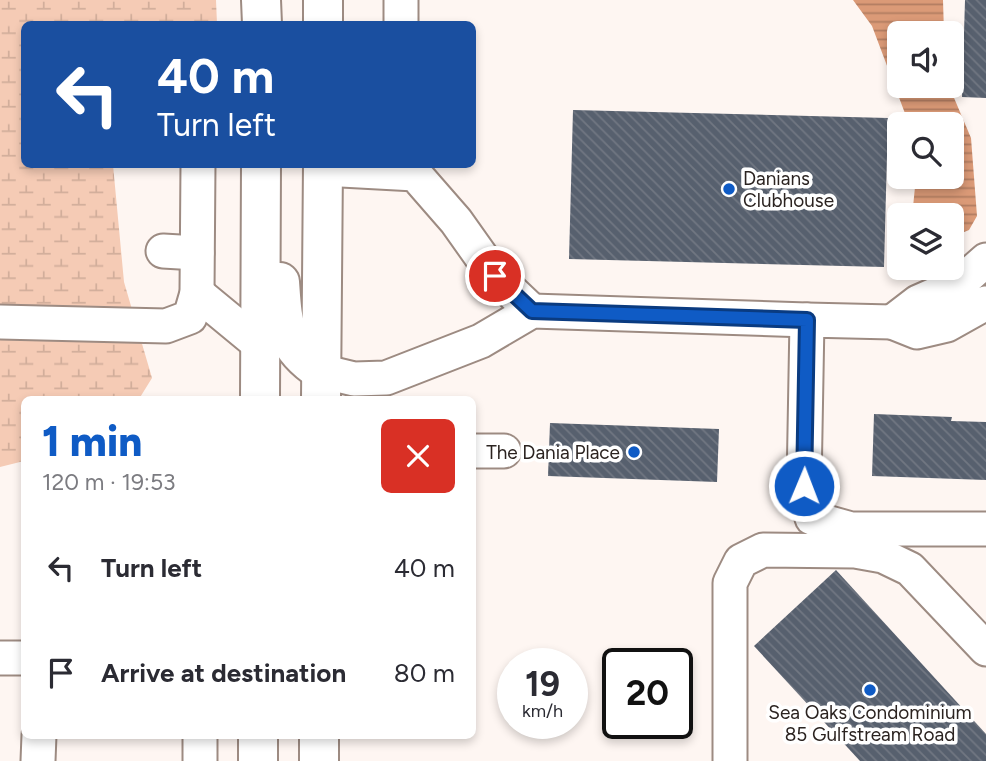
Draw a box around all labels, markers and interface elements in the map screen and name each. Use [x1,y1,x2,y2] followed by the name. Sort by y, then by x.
[887,21,964,280] map controls
[887,21,964,98] button: sound
[157,46,274,105] text: 40 m
[42,49,133,140] icon: left
[157,106,276,144] text: Turn left
[887,112,964,189] button: search
[743,167,834,212] place label: Danians Clubhouse
[721,181,737,197] marker: Danians Clubhouse
[887,203,964,280] button: layers
[465,246,525,306] pin
[476,257,514,295] icon: arrive
[42,416,142,467] text: 1 min
[381,419,455,493] button: close
[486,441,620,464] place label: The Dania Place
[626,444,642,460] marker: The Dania Place
[767,449,841,523] position arrow
[42,468,176,496] text: 120 m · 19:53
[42,549,80,587] icon: left
[101,552,202,584] text: Turn left
[394,552,455,584] text: 40 m
[602,648,693,739] speed limit sign: 20
[42,654,80,692] icon: arrive
[101,657,346,689] text: Arrive at destination
[394,657,455,689] text: 80 m
[525,663,560,705] text: 19
[862,682,878,698] marker: Sea Oaks Condominium 85 Gulfstream Road
[522,700,563,722] text: km/h
[768,701,972,746] place label: Sea Oaks Condominium 85 Gulfstream Road

